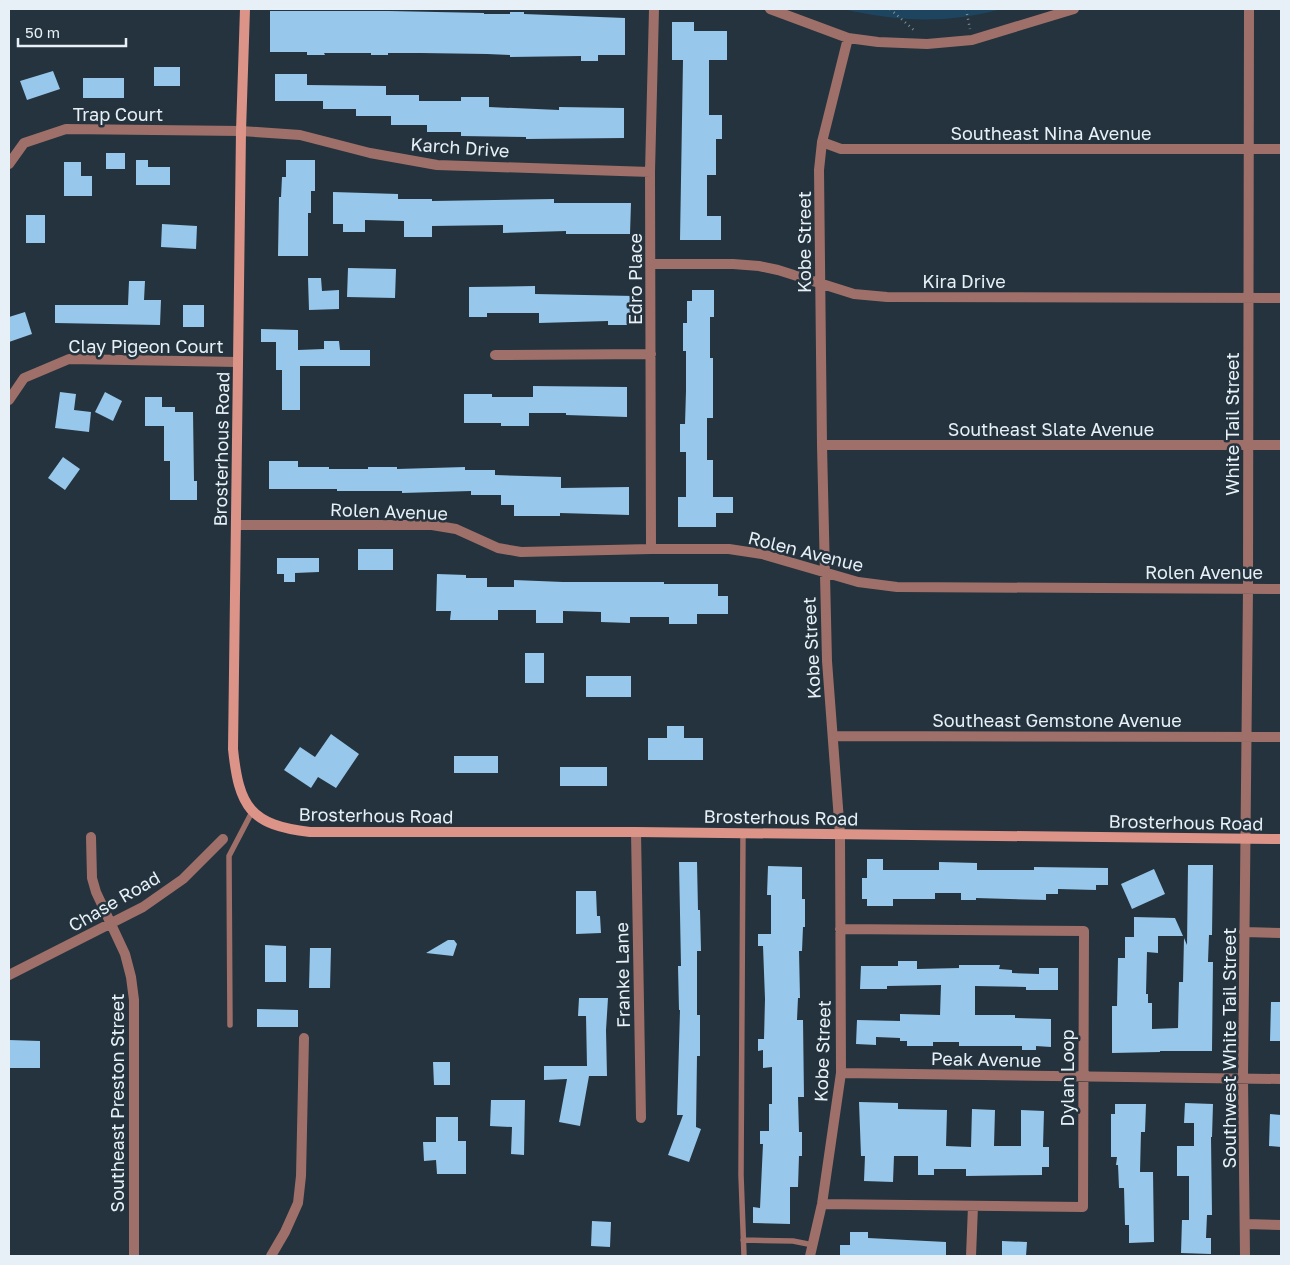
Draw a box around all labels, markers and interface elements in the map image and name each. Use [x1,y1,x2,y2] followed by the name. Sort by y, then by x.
[18,15,125,47] scale bar
[25,23,60,41] text: 50 m
[73,103,163,125] street label: Trap Court
[950,122,1152,144] street label: Southeast Nina Avenue
[410,133,510,161] street label: Karch Drive
[793,191,815,293] street label: Kobe Street
[624,233,646,325] street label: Edro Place
[922,270,1006,292] street label: Kira Drive
[68,335,224,357] street label: Clay Pigeon Court
[1221,352,1243,496] street label: White Tail Street
[209,371,233,527] street label: Brosterhous Road
[948,418,1154,440] street label: Southeast Slate Avenue
[330,498,448,524] street label: Rolen Avenue
[746,526,866,576] street label: Rolen Avenue
[1145,561,1263,583] street label: Rolen Avenue
[797,596,825,700] street label: Kobe Street
[932,709,1182,731] street label: Southeast Gemstone Avenue
[298,803,454,827] street label: Brosterhous Road
[703,805,859,829] street label: Brosterhous Road
[1108,810,1264,834] street label: Brosterhous Road
[64,866,164,936] street label: Chase Road
[610,922,634,1028] street label: Franke Lane
[1218,928,1240,1168] street label: Southwest White Tail Street
[106,994,128,1212] street label: Southeast Preston Street
[809,1000,835,1102] street label: Kobe Street
[1056,1030,1078,1126] street label: Dylan Loop
[931,1047,1041,1071] street label: Peak Avenue

